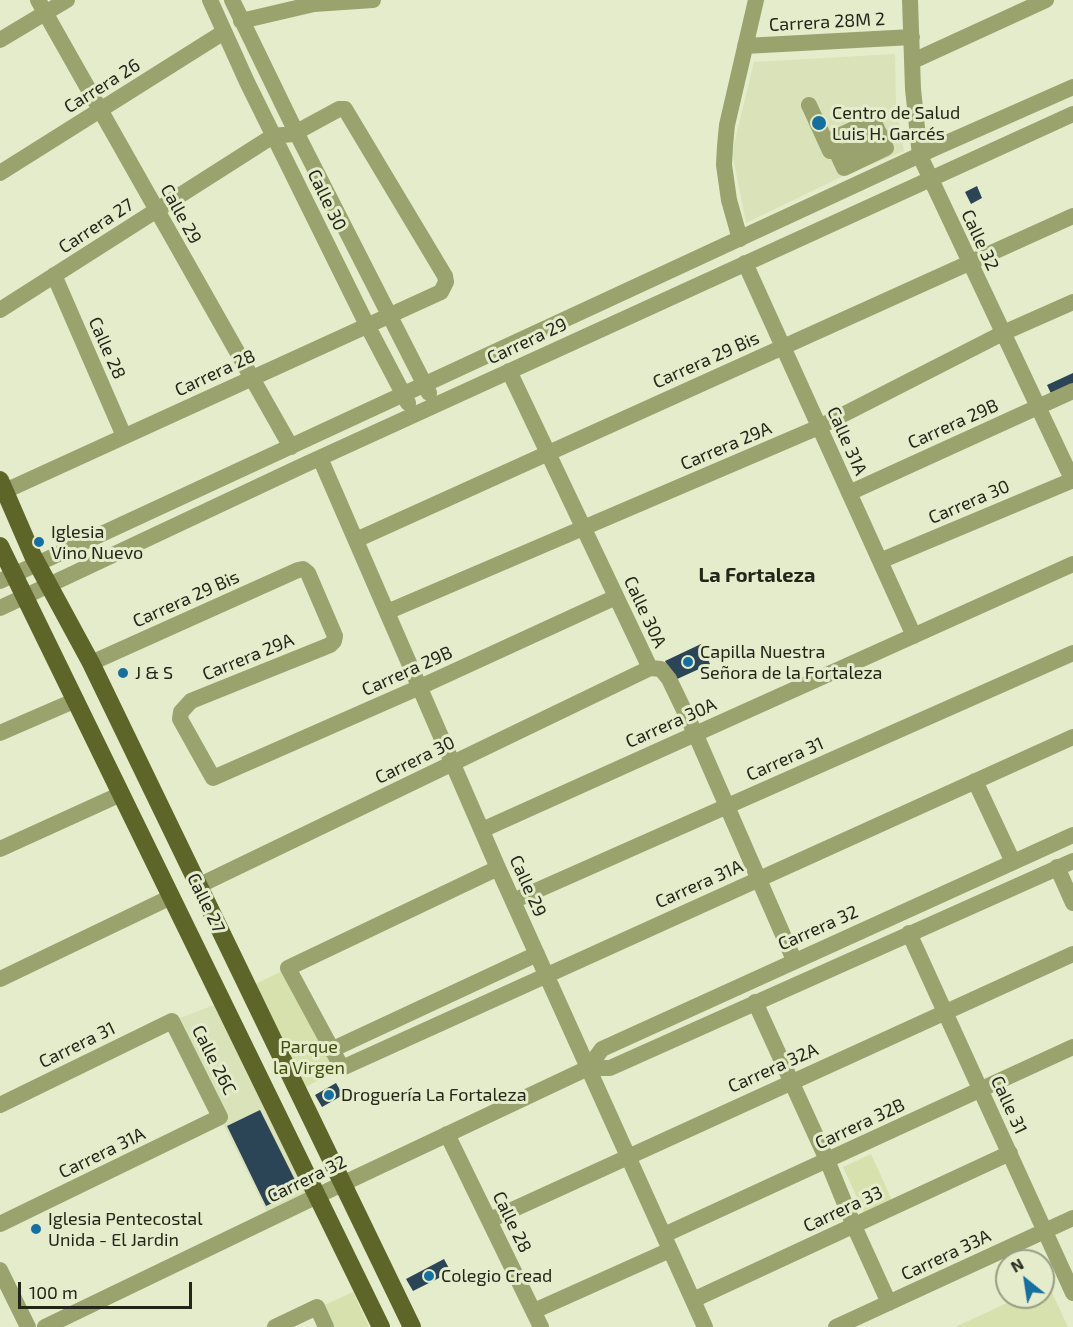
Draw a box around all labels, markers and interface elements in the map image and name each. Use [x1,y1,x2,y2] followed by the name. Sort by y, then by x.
[768,8,886,36] street label: Carrera 28M 2
[60,54,144,118] street label: Carrera 26
[832,102,960,144] place label: Centro de Salud Luis H. Garcés
[810,114,828,132] marker: Centro de Salud Luis H. Garcés
[303,166,351,234] street label: Calle 30
[156,180,206,248] street label: Calle 29
[55,194,137,258] street label: Carrera 27
[957,206,1003,274] street label: Calle 32
[484,313,570,369] street label: Carrera 29
[84,314,130,382] street label: Calle 28
[649,327,763,393] street label: Carrera 29 Bis
[171,345,259,401] street label: Carrera 28
[904,394,1002,454] street label: Carrera 29B
[822,403,872,479] street label: Calle 31A
[677,417,775,475] street label: Carrera 29A
[925,475,1013,529] street label: Carrera 30
[51,521,143,564] place label: Iglesia Vino Nuevo
[32,535,46,549] marker: Iglesia Vino Nuevo
[699,563,815,587] district label: La Fortaleza
[129,566,243,632] street label: Carrera 29 Bis
[619,573,671,651] street label: Calle 30A
[199,629,297,685] street label: Carrera 29A
[358,641,456,701] street label: Carrera 29B
[700,641,882,684] place label: Capilla Nuestra Señora de la Fortaleza
[681,655,695,669] marker: Capilla Nuestra Señora de la Fortaleza
[135,662,173,684] place label: J & S
[116,666,130,680] marker: J & S
[622,693,720,753] street label: Carrera 30A
[372,731,458,789] street label: Carrera 30
[743,732,827,786] street label: Carrera 31
[505,852,551,920] street label: Calle 29
[652,855,746,913] street label: Carrera 31A
[182,870,230,936] street label: Calle 27
[775,901,861,955] street label: Carrera 32
[35,1017,119,1073] street label: Carrera 31
[187,1022,241,1098] street label: Calle 26C
[273,1036,345,1078] park label: Parque la Virgen
[725,1039,821,1097] street label: Carrera 32A
[986,1072,1032,1138] street label: Calle 31
[341,1084,527,1106] place label: Droguería La Fortaleza
[322,1088,336,1102] marker: Droguería La Fortaleza
[812,1094,908,1154] street label: Carrera 32B
[55,1123,149,1183] street label: Carrera 31A
[264,1151,350,1207] street label: Carrera 32
[800,1181,886,1237] street label: Carrera 33
[488,1188,536,1256] street label: Calle 28
[48,1208,203,1250] place label: Iglesia Pentecostal Unida - El Jardin
[29,1222,43,1236] marker: Iglesia Pentecostal Unida - El Jardin
[898,1225,994,1285] street label: Carrera 33A
[995,1249,1055,1309] north arrow
[1007,1254,1027,1276] text: N
[441,1265,552,1287] place label: Colegio Cread
[422,1269,436,1283] marker: Colegio Cread
[21,1270,195,1308] scale bar
[29,1281,78,1303] text: 100 m

